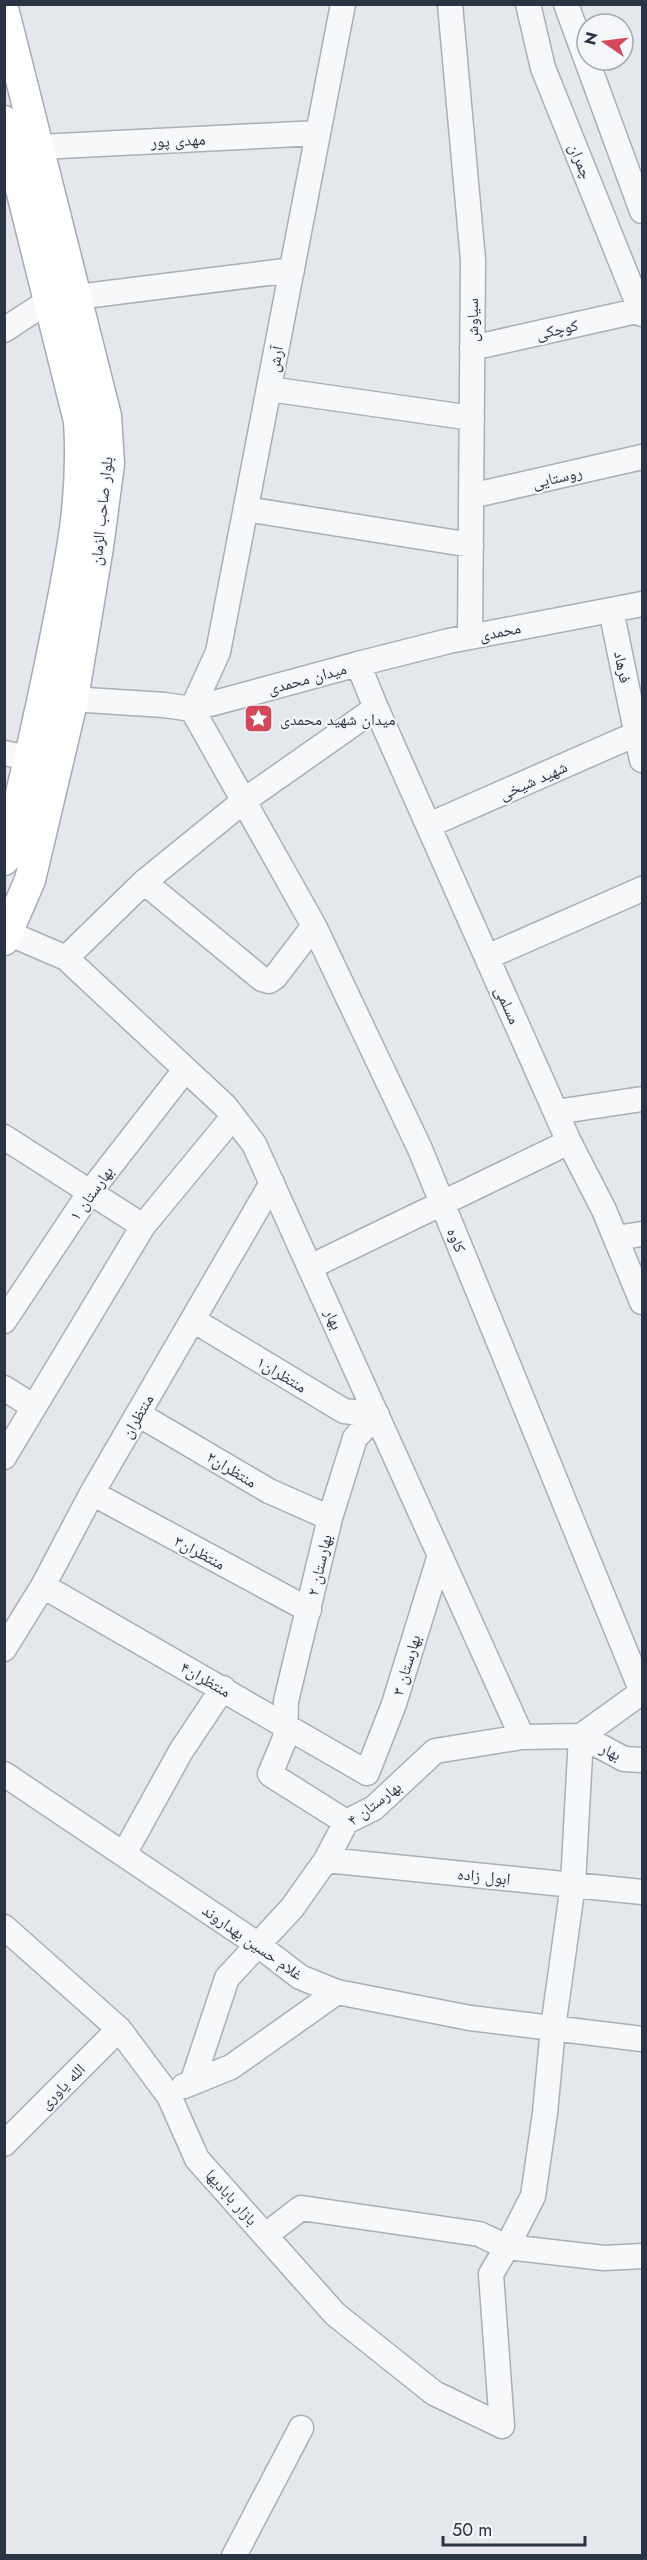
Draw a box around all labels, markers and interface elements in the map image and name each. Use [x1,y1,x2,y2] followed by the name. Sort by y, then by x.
[575,12,635,72] north arrow
[578,30,604,47] text: N
[149,128,206,153] street label: مهدی پور
[563,140,598,182] street label: چمران
[461,298,484,342] street label: سیاوش
[534,313,581,345] street label: کوچکی
[262,343,289,374] street label: آرش
[84,455,119,567] street label: بلوار صاحب الزمان
[530,461,584,494] street label: روستایی
[477,616,523,647] street label: محمدی
[608,649,637,685] street label: فرهاد
[265,657,349,700] street label: میدان محمدی
[243,703,275,735] place icon: میدان شهید محمدی
[280,708,395,731] place label: میدان شهید محمدی
[495,755,571,806] street label: شهید شیخی
[489,983,526,1028] street label: مسلمی
[64,1161,119,1225] street label: بهارستان ۱
[441,1224,472,1256] street label: کاوه
[318,1304,348,1333] street label: بهار
[252,1351,311,1398] street label: منتظران۱
[116,1390,159,1443] street label: منتظران
[202,1446,261,1493] street label: منتظران۲
[170,1529,229,1575] street label: منتظران۳
[301,1532,338,1598] street label: بهارستان ۲
[386,1632,427,1698] street label: بهارستان ۳
[176,1656,235,1703] street label: منتظران۴
[596,1736,625,1766] street label: بهار
[342,1775,406,1831] street label: بهارستان ۴
[456,1862,512,1891] street label: ابول زاده
[197,1899,308,1986] street label: غلام حسین بهداروند
[34,2058,90,2114] street label: الله یاوری
[200,2164,263,2231] street label: بازار بابادیها
[443,2509,586,2547] scale bar
[452,2517,492,2543] text: 50 m

